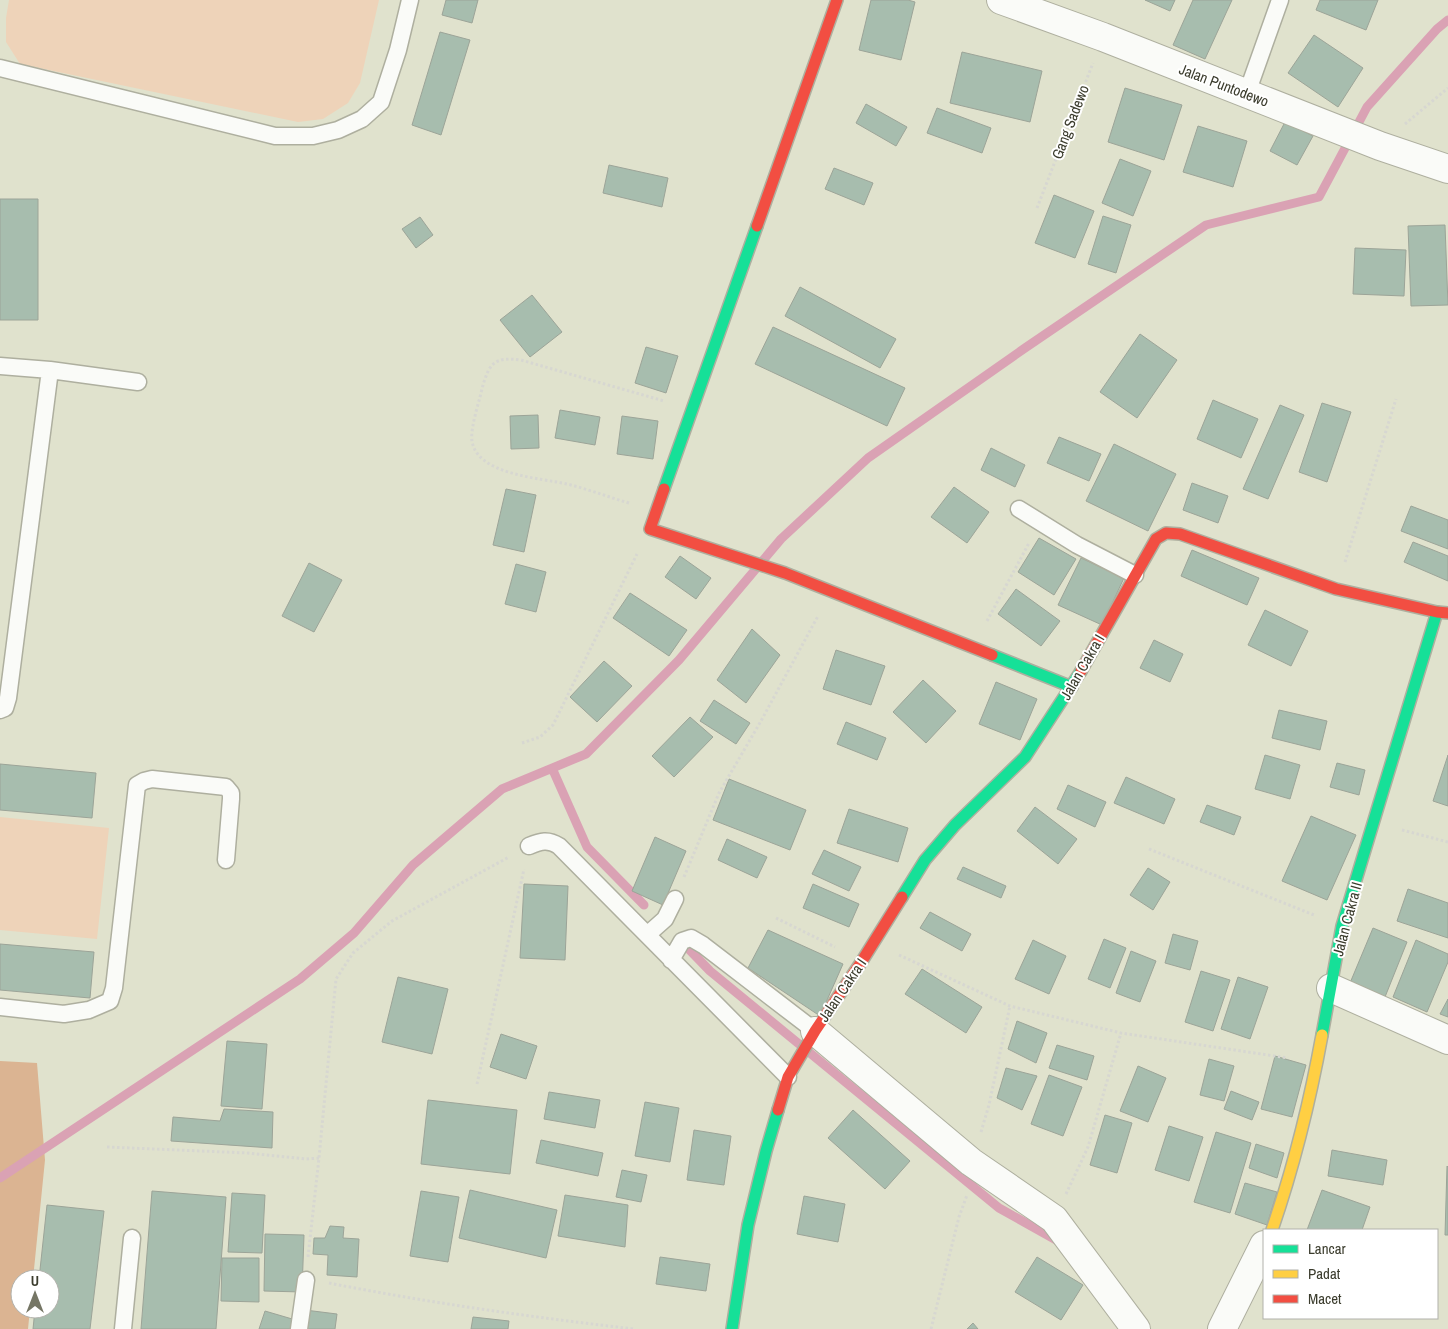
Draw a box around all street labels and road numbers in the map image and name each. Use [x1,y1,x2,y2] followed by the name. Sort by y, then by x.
[1176,58,1272,112] street label: Jalan Puntodewo
[1046,82,1094,162] street label: Gang Sadewo
[1055,630,1109,704] street label: Jalan Cakra I
[1327,880,1367,958] street label: Jalan Cakra II
[813,954,871,1026] street label: Jalan Cakra I

